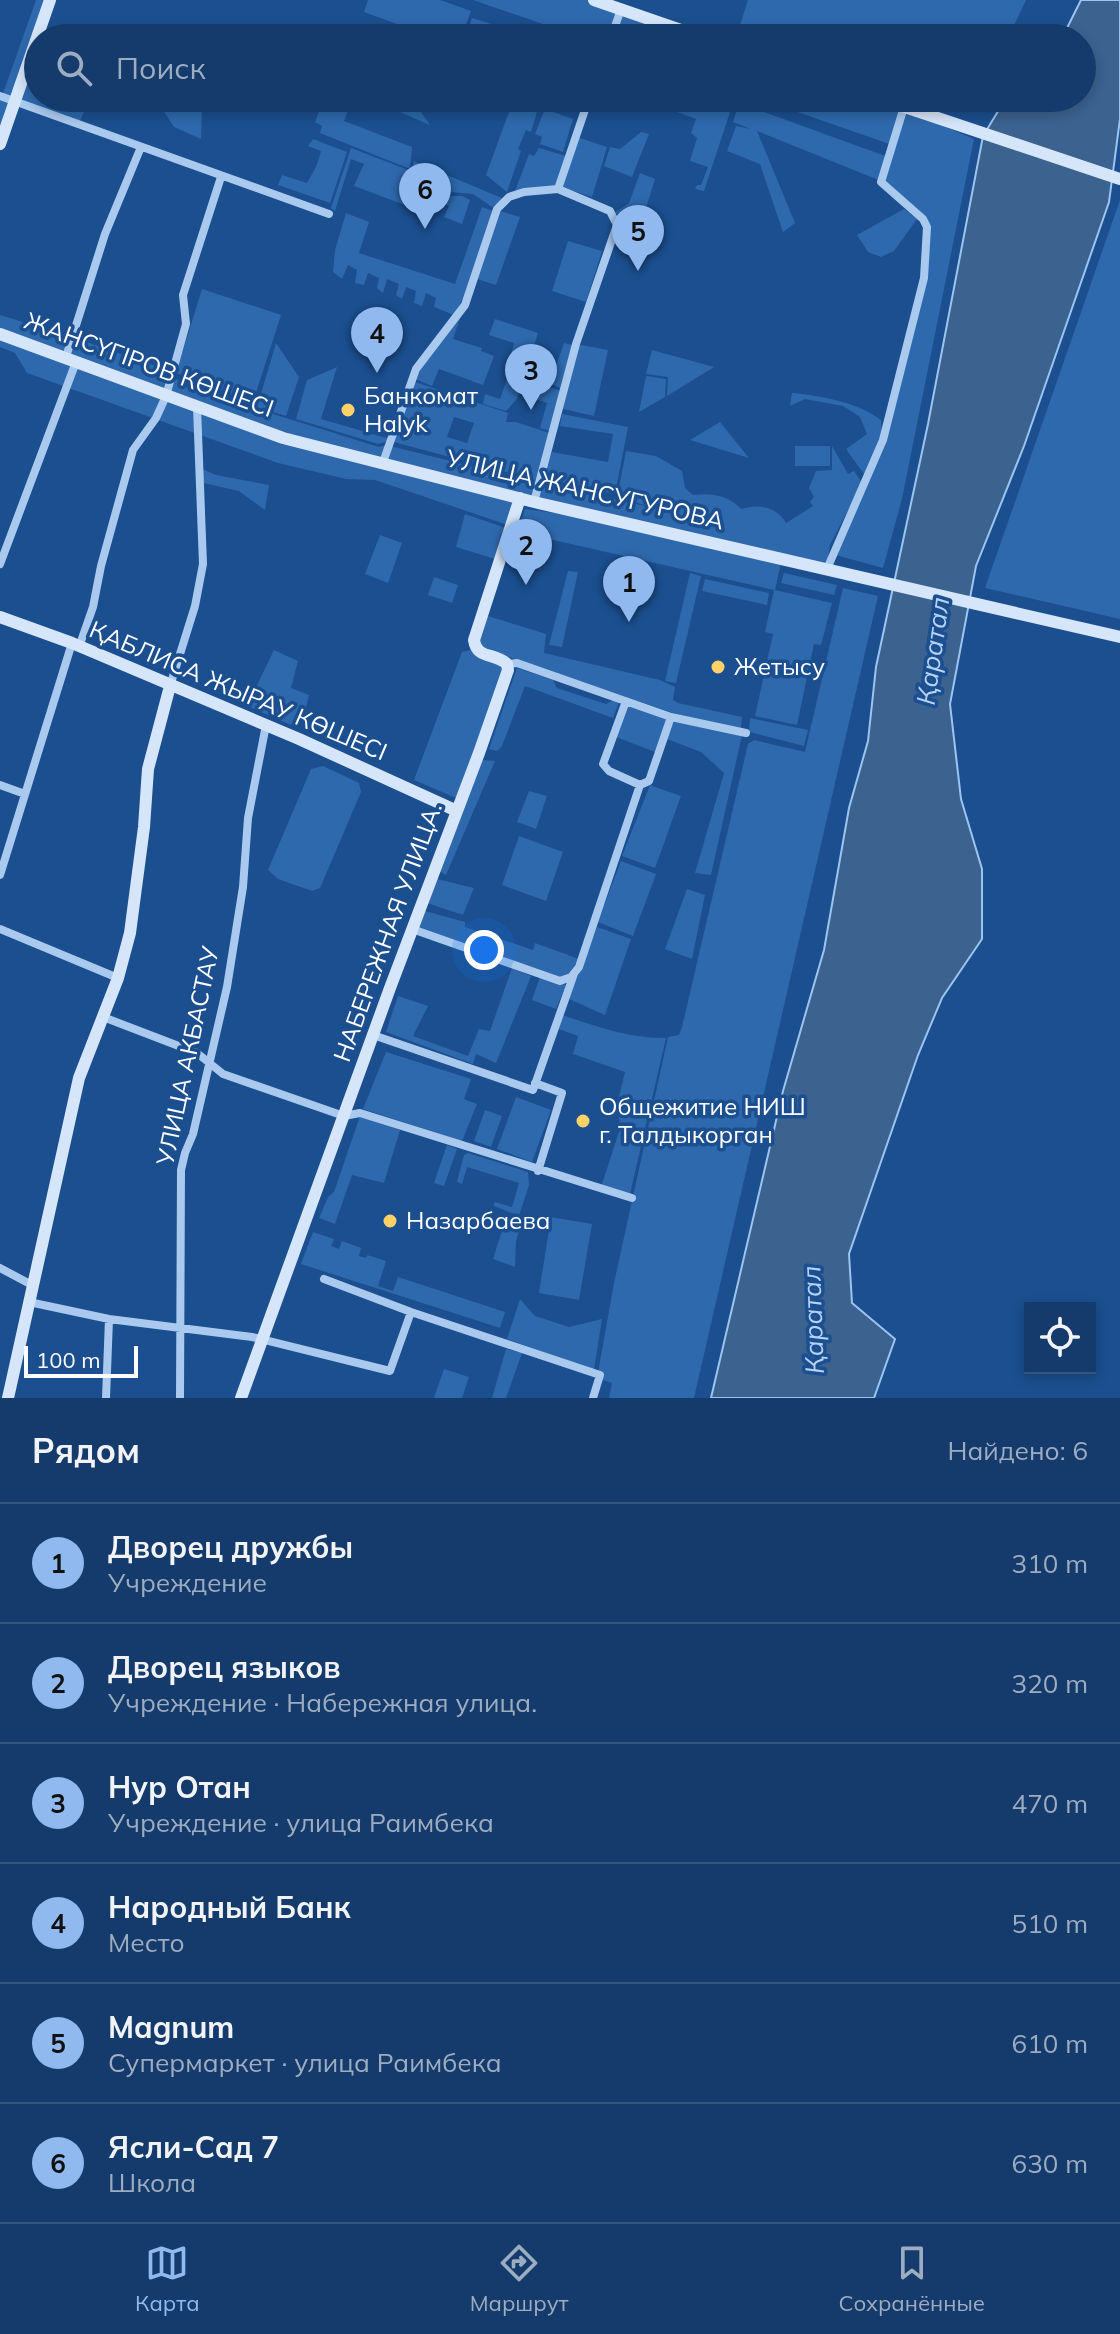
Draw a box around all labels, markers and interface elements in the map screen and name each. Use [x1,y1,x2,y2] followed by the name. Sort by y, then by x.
[24,24,1096,112] search box
[52,46,96,90] icon: search
[116,49,206,87] text: Поиск
[399,163,451,229] pin: 6
[612,205,664,271] pin: 5
[21,305,278,423] street label: ЖАНСҮГІРОВ КӨШЕСІ
[351,307,403,373] pin: 4
[505,344,557,410] pin: 3
[364,380,478,438] place label: Банкомат Halyk
[339,401,357,419] marker: Банкомат Halyk
[442,442,727,536] street label: УЛИЦА ЖАНСУГУРОВА
[500,519,552,585] pin: 2
[603,556,655,622] pin: 1
[909,595,956,707] water label: Қаратал
[85,614,392,766] street label: ҚАБЛИСА ЖЫРАУ КӨШЕСІ
[734,651,825,681] place label: Жетысу
[709,658,727,676] marker: Жетысу
[326,798,448,1065] street label: НАБЕРЕЖНАЯ УЛИЦА.
[464,930,504,970] your location
[149,944,225,1169] street label: УЛИЦА АКБАСТАУ
[599,1091,806,1149] place label: Общежитие НИШ г. Талдыкорган
[574,1112,592,1130] marker: Общежитие НИШ г. Талдыкорган
[406,1205,550,1235] place label: Назарбаева
[381,1212,399,1230] marker: Назарбаева
[794,1265,831,1375] water label: Қаратал
[1024,1302,1096,1374] map controls
[1024,1302,1096,1374] button: locate
[24,1342,138,1378] scale bar
[36,1346,101,1374] text: 100 m
[32,1429,140,1472] text: Рядом
[948,1434,1088,1467] text: Найдено: 6
[108,1528,353,1566] text: Дворец дружбы
[50,1547,66,1580] text: 1
[1012,1547,1088,1580] text: 310 m
[108,1566,267,1599] text: Учреждение
[108,1648,341,1686] text: Дворец языков
[50,1667,66,1700] text: 2
[1012,1667,1088,1700] text: 320 m
[108,1686,537,1719] text: Учреждение · Набережная улица.
[108,1768,251,1806] text: Нур Отан
[50,1787,66,1820] text: 3
[1012,1787,1088,1820] text: 470 m
[108,1806,494,1839] text: Учреждение · улица Раимбека
[108,1888,351,1926] text: Народный Банк
[50,1907,66,1940] text: 4
[1012,1907,1088,1940] text: 510 m
[108,1926,185,1959] text: Место
[108,2008,234,2046] text: Magnum
[50,2027,66,2060] text: 5
[1012,2027,1088,2060] text: 610 m
[108,2046,502,2079] text: Супермаркет · улица Раимбека
[108,2128,279,2166] text: Ясли-Сад 7
[50,2147,66,2180] text: 6
[1012,2147,1088,2180] text: 630 m
[108,2166,196,2199] text: Школа
[135,2241,200,2317] tab: Карта
[470,2241,569,2317] tab: Маршрут
[839,2241,985,2317] tab: Сохранённые

